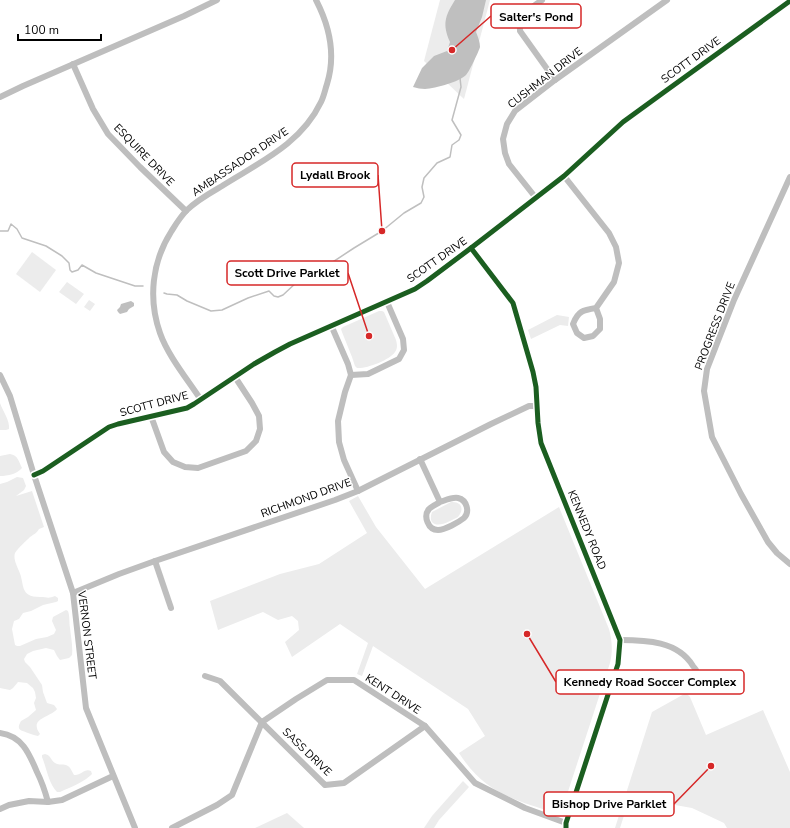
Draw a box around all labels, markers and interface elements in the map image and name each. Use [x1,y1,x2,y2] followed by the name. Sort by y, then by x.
[491,4,581,28] callout: Salter's Pond
[499,9,573,25] text: Salter's Pond
[18,16,101,42] scale bar
[24,22,59,38] text: 100 m
[658,33,724,87] street label: SCOTT DRIVE
[504,44,586,112] street label: CUSHMAN DRIVE
[110,121,178,189] street label: ESQUIRE DRIVE
[189,124,291,200] street label: AMBASSADOR DRIVE
[292,163,378,187] callout: Lydall Brook
[300,167,371,183] text: Lydall Brook
[404,234,470,286] street label: SCOTT DRIVE
[227,261,348,285] callout: Scott Drive Parklet
[234,265,340,281] text: Scott Drive Parklet
[691,280,739,372] street label: PROGRESS DRIVE
[118,388,190,420] street label: SCOTT DRIVE
[259,475,353,521] street label: RICHMOND DRIVE
[564,488,610,572] street label: KENNEDY ROAD
[74,589,100,680] street label: VERNON STREET
[362,670,424,718] street label: KENT DRIVE
[556,670,744,694] callout: Kennedy Road Soccer Complex
[564,674,737,690] text: Kennedy Road Soccer Complex
[279,725,335,779] street label: SASS DRIVE
[544,792,674,816] callout: Bishop Drive Parklet
[552,796,667,812] text: Bishop Drive Parklet

